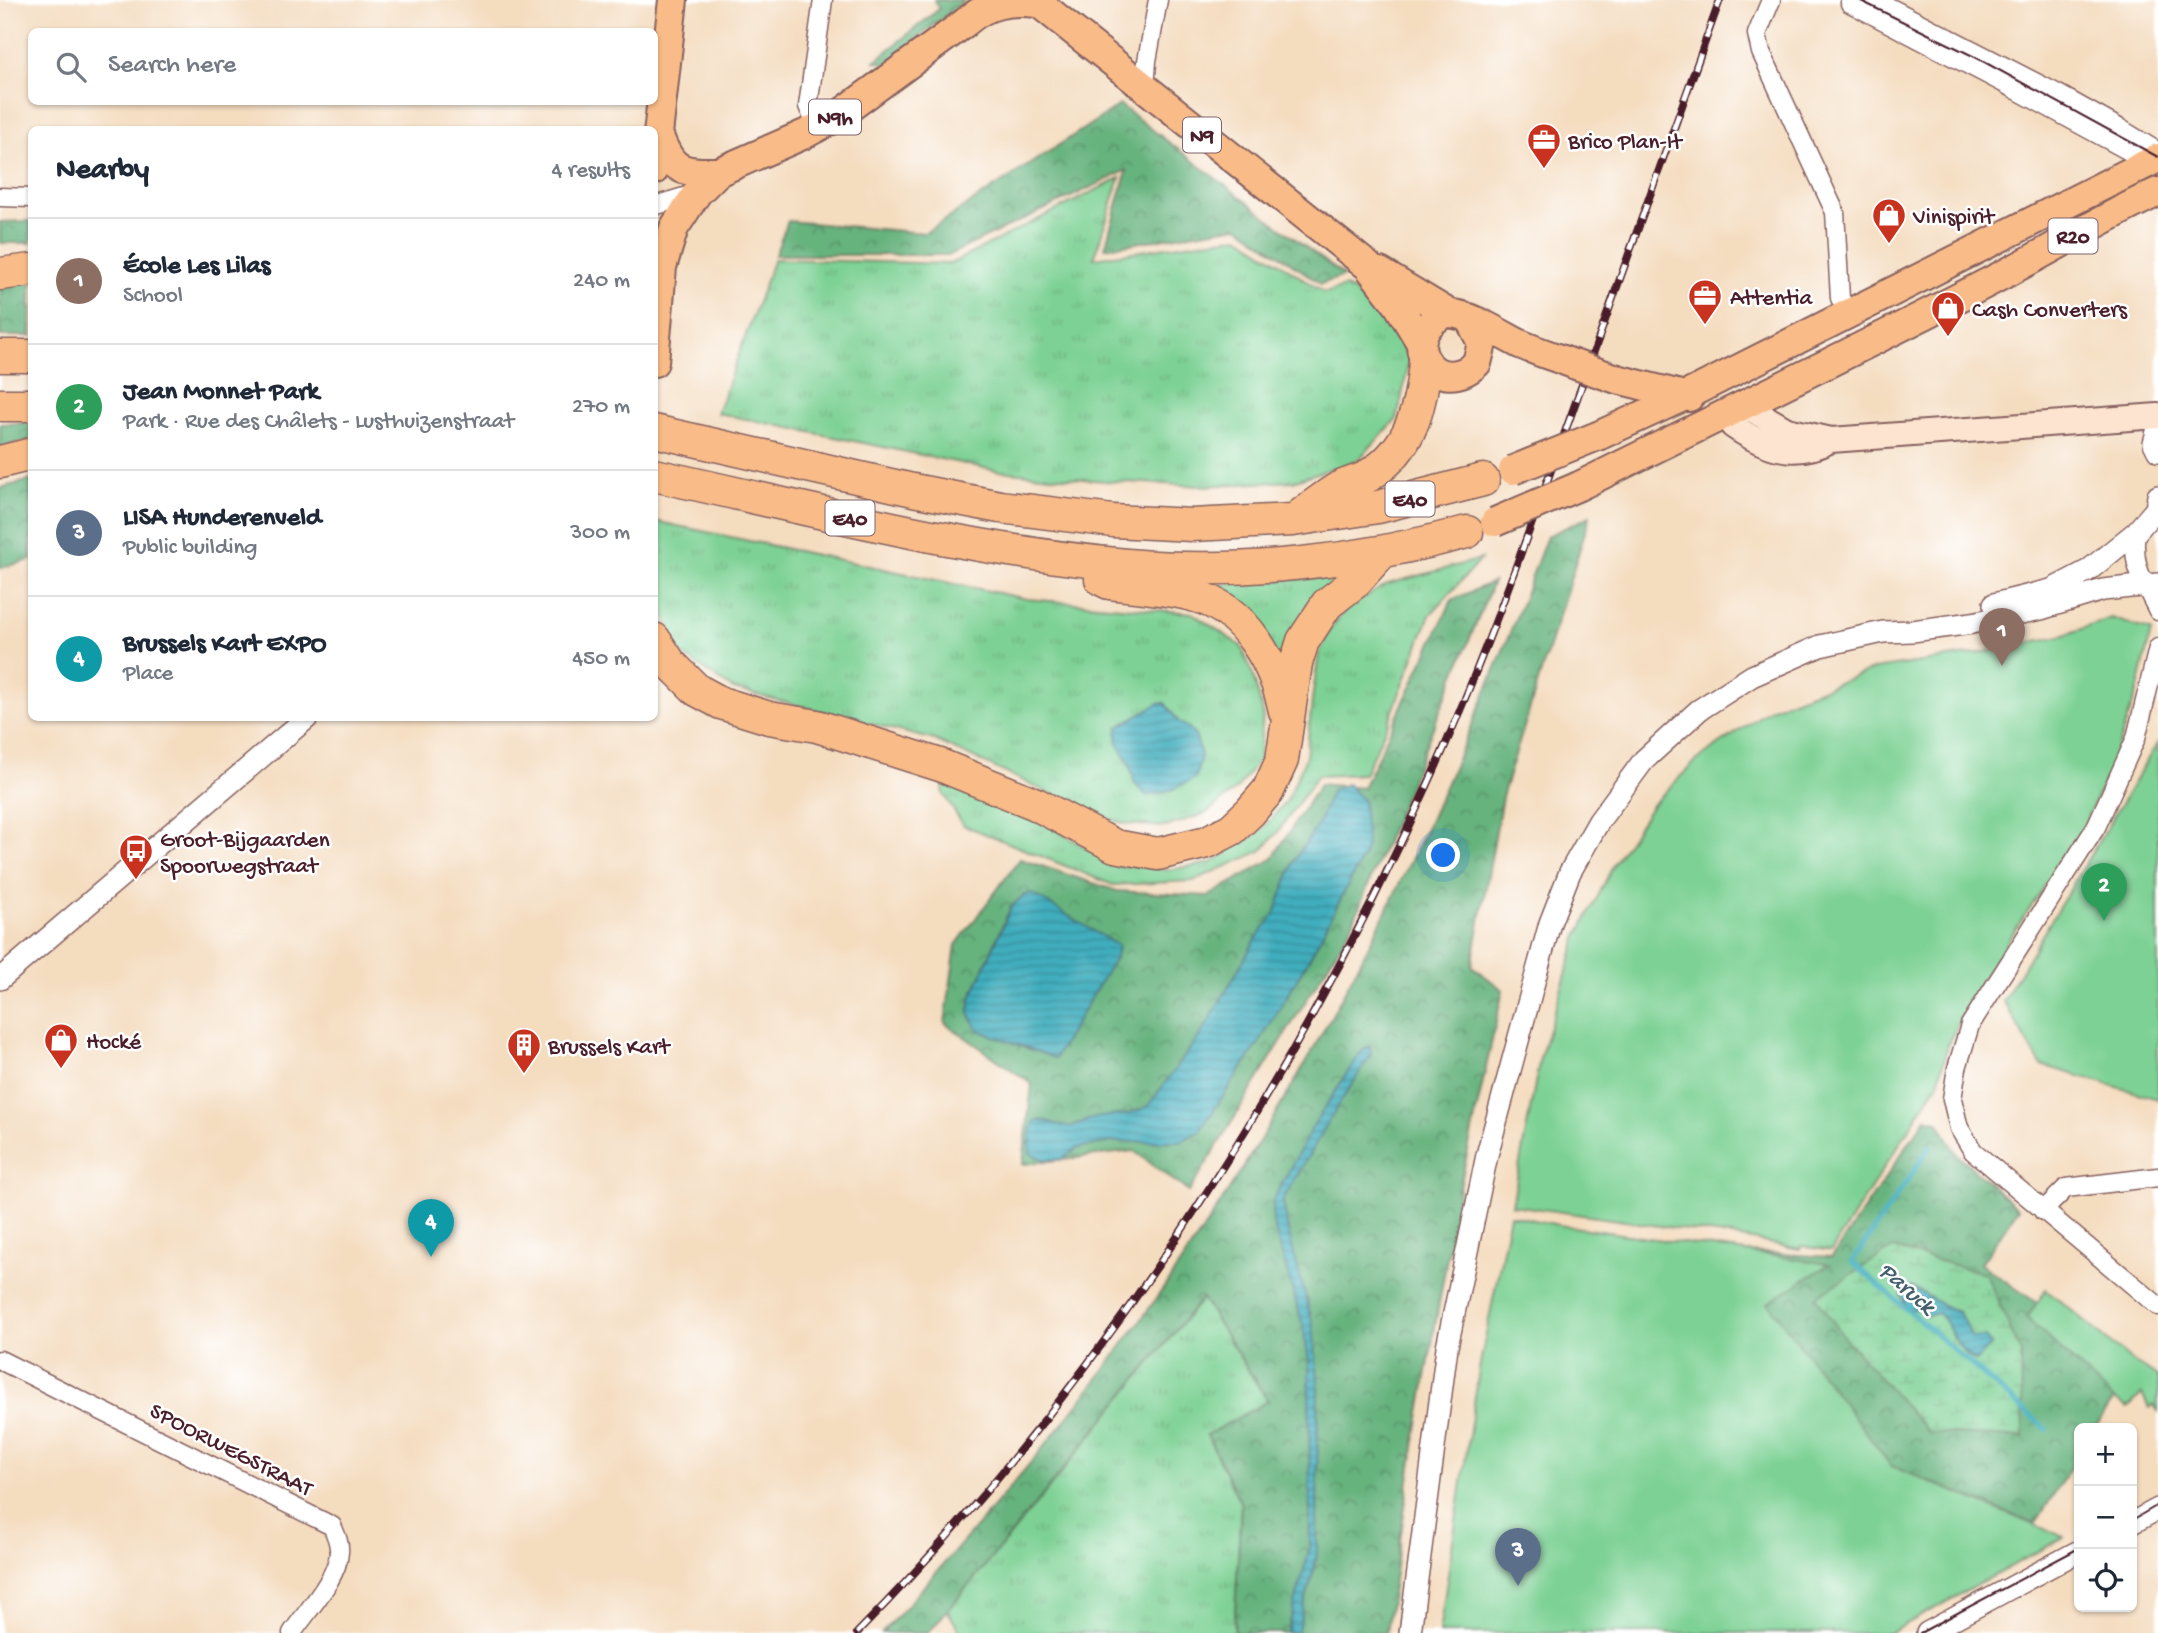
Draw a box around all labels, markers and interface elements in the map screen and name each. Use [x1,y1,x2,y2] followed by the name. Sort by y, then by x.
[28,28,658,105] search box
[52,48,90,86] icon: search
[108,51,236,82] text: Search here
[809,100,861,134] road number: N9h
[1183,118,1221,152] road number: N9
[1525,121,1563,170] office icon: Brico Plan-It
[1567,130,1683,157] place label: Brico Plan-It
[56,154,149,189] text: Nearby
[551,158,630,185] text: 4 results
[1870,196,1908,245] shop icon: Vinispirit
[1912,205,1996,232] place label: Vinispirit
[2048,218,2098,254] road number: R20
[123,252,270,283] text: École Les Lilas
[74,268,84,295] text: 1
[573,268,630,295] text: 240 m
[1686,277,1724,326] office icon: Attentia
[123,283,183,310] text: School
[1730,286,1814,313] place label: Attentia
[1929,289,1967,338] shop icon: Cash Converters
[1972,298,2127,325] place label: Cash Converters
[123,378,319,409] text: Jean Monnet Park
[73,394,85,421] text: 2
[572,394,630,421] text: 270 m
[123,409,514,436] text: Park · Rue des Châlets - Lusthuizenstraat
[1386,482,1434,516] road number: E40
[826,500,874,536] road number: E40
[123,504,321,535] text: LISA Hunderenveld
[73,520,85,547] text: 3
[570,520,630,547] text: 300 m
[123,535,257,562] text: Public building
[1979,608,2025,666] pin: 1
[123,630,326,661] text: Brussels Kart EXPO
[74,646,84,673] text: 4
[572,646,630,673] text: 450 m
[123,661,173,688] text: Place
[160,828,330,881] place label: Groot-Bijgaarden Spoorwegstraat
[117,832,155,881] bus stop icon: Groot-Bijgaarden Spoorwegstraat
[1426,838,1460,872] your location
[2081,863,2127,921] pin: 2
[42,1021,80,1070] shop icon: Hocké
[505,1026,543,1075] building icon: Brussels Kart
[86,1030,142,1057] place label: Hocké
[547,1035,671,1062] place label: Brussels Kart
[408,1199,454,1257] pin: 4
[1872,1257,1942,1323] water label: Paruck
[145,1398,317,1504] street label: SPOORWEGSTRAAT
[2074,1423,2137,1612] map controls
[2074,1423,2137,1486] button: +
[2074,1486,2137,1549] button: −
[1495,1528,1541,1586] pin: 3
[2074,1549,2137,1612] button: locate

